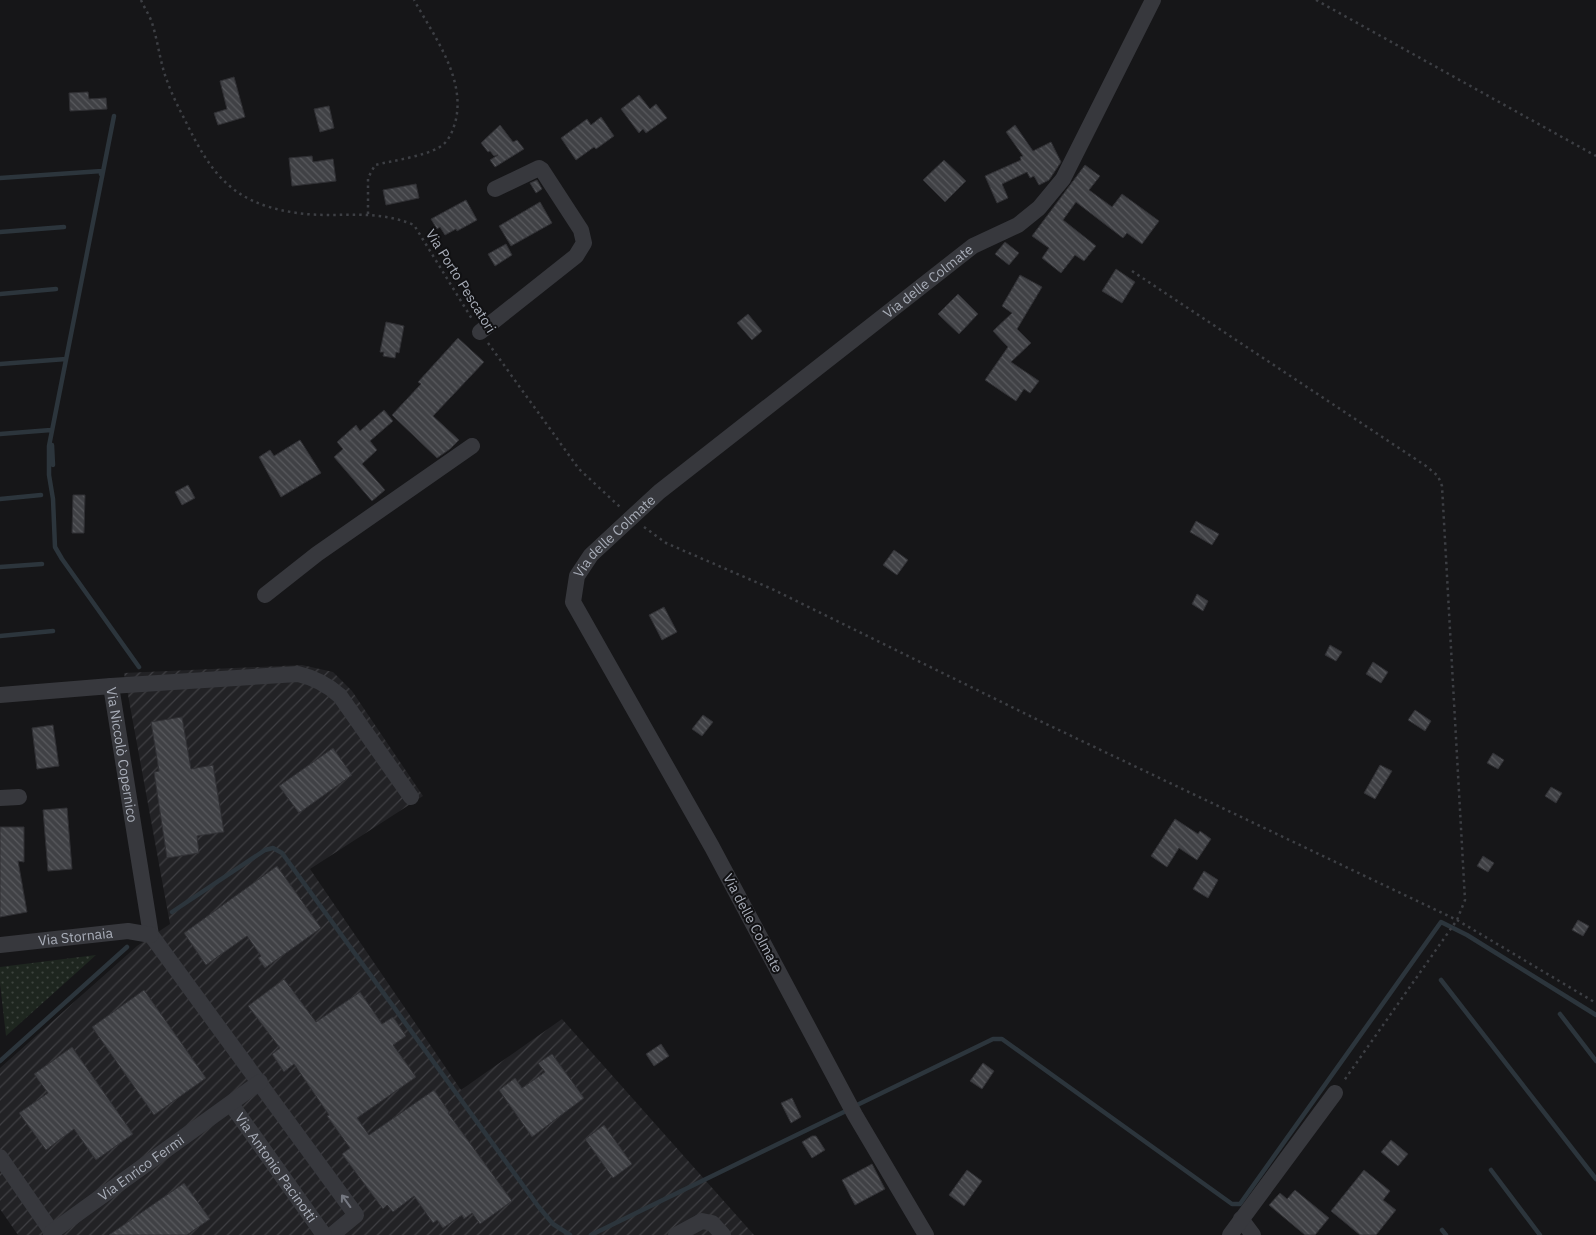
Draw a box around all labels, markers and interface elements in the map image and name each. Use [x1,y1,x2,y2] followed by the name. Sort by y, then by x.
[422,226,500,336] street label: Via Porto Pescatori
[879,240,977,322] street label: Via delle Colmate
[569,491,659,581] street label: Via delle Colmate
[102,686,142,824] street label: Via Niccolò Copernico
[719,870,787,976] street label: Via delle Colmate
[37,924,114,950] street label: Via Stornaia
[231,1109,321,1226] street label: Via Antonio Pacinotti
[95,1131,188,1205] street label: Via Enrico Fermi
[341,1194,351,1208] one-way arrow

